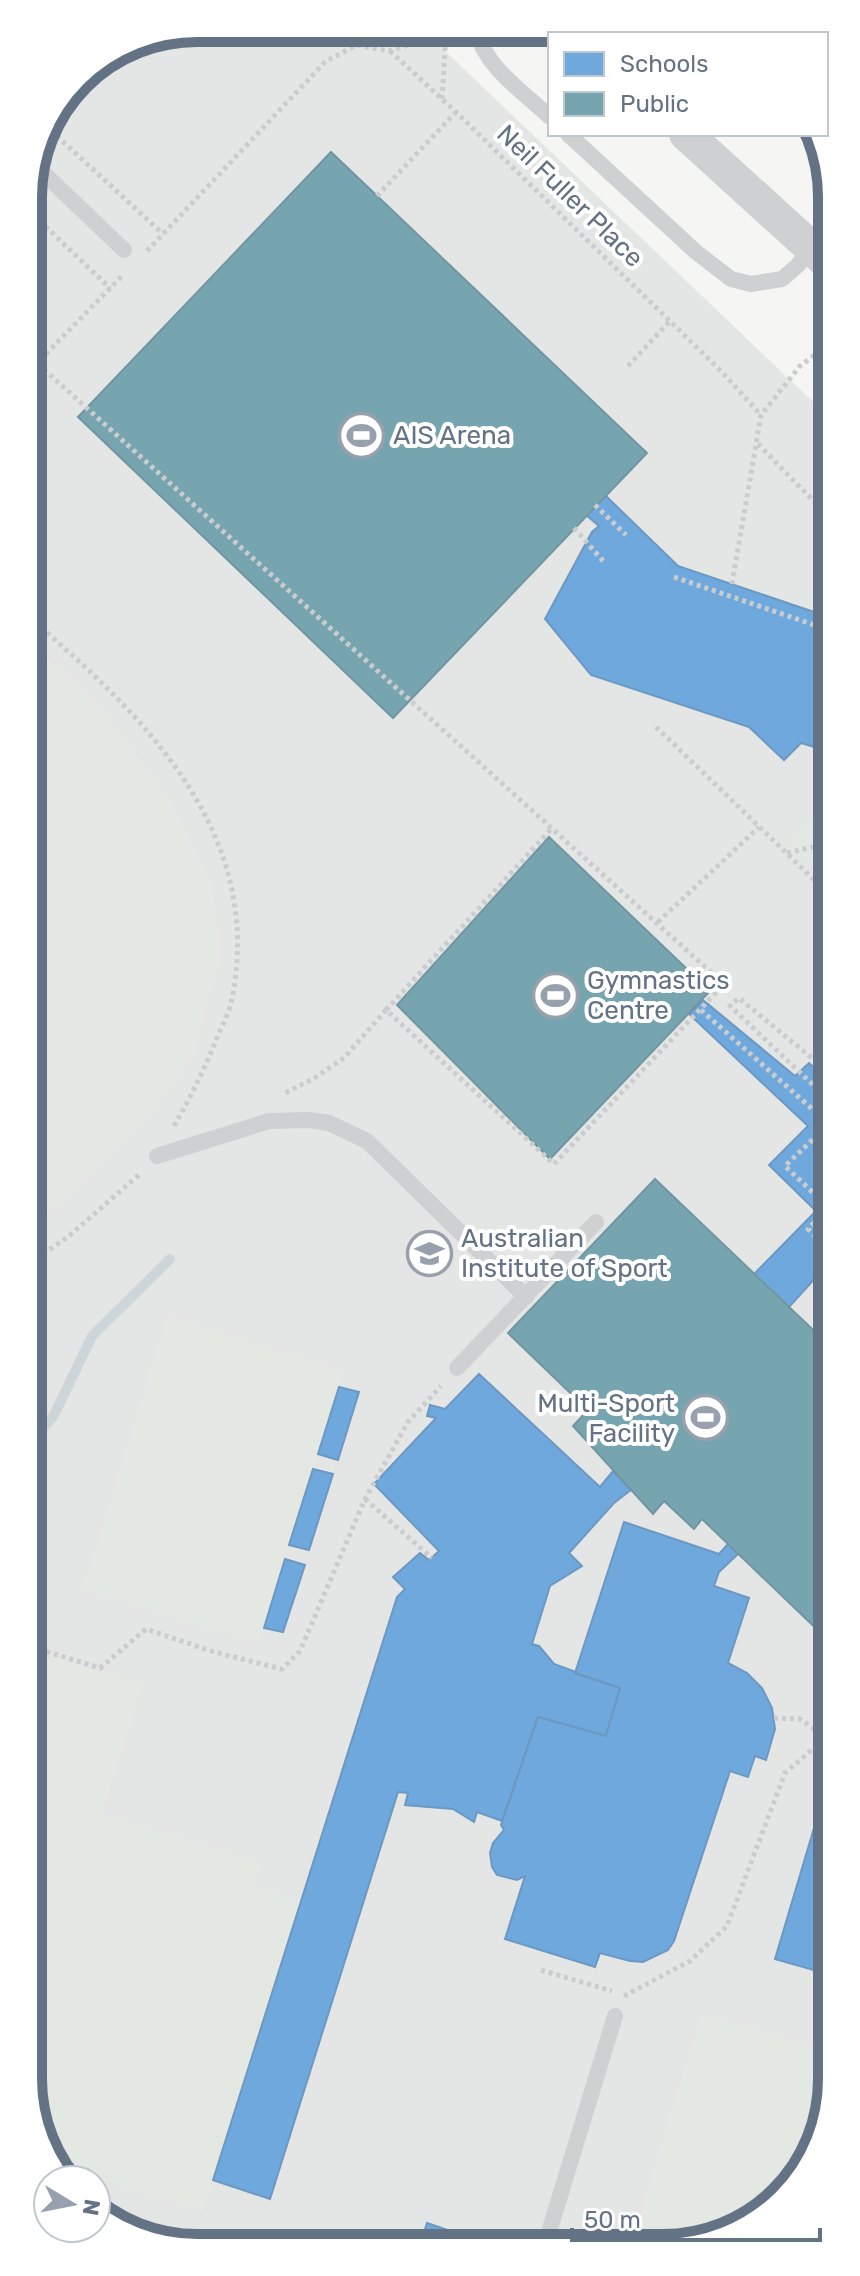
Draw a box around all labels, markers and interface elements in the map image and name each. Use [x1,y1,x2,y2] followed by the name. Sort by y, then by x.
[548,32,828,136] legend
[620,50,708,78] text: Schools
[620,90,689,118] text: Public
[490,118,650,274] street label: Neil Fuller Place
[338,411,386,459] sports icon: AIS Arena
[393,420,511,451] place label: AIS Arena
[587,965,730,1026] place label: Gymnastics Centre
[532,971,580,1019] sports icon: Gymnastics Centre
[461,1223,668,1284] place label: Australian Institute of Sport
[406,1229,454,1277] school or university icon: Australian Institute of Sport
[537,1388,675,1449] place label: Multi-Sport Facility
[682,1394,730,1442] sports icon: Multi-Sport Facility
[32,2164,112,2244] north arrow
[572,2192,820,2242] scale bar
[77,2197,106,2218] text: N
[584,2206,641,2234] text: 50 m

